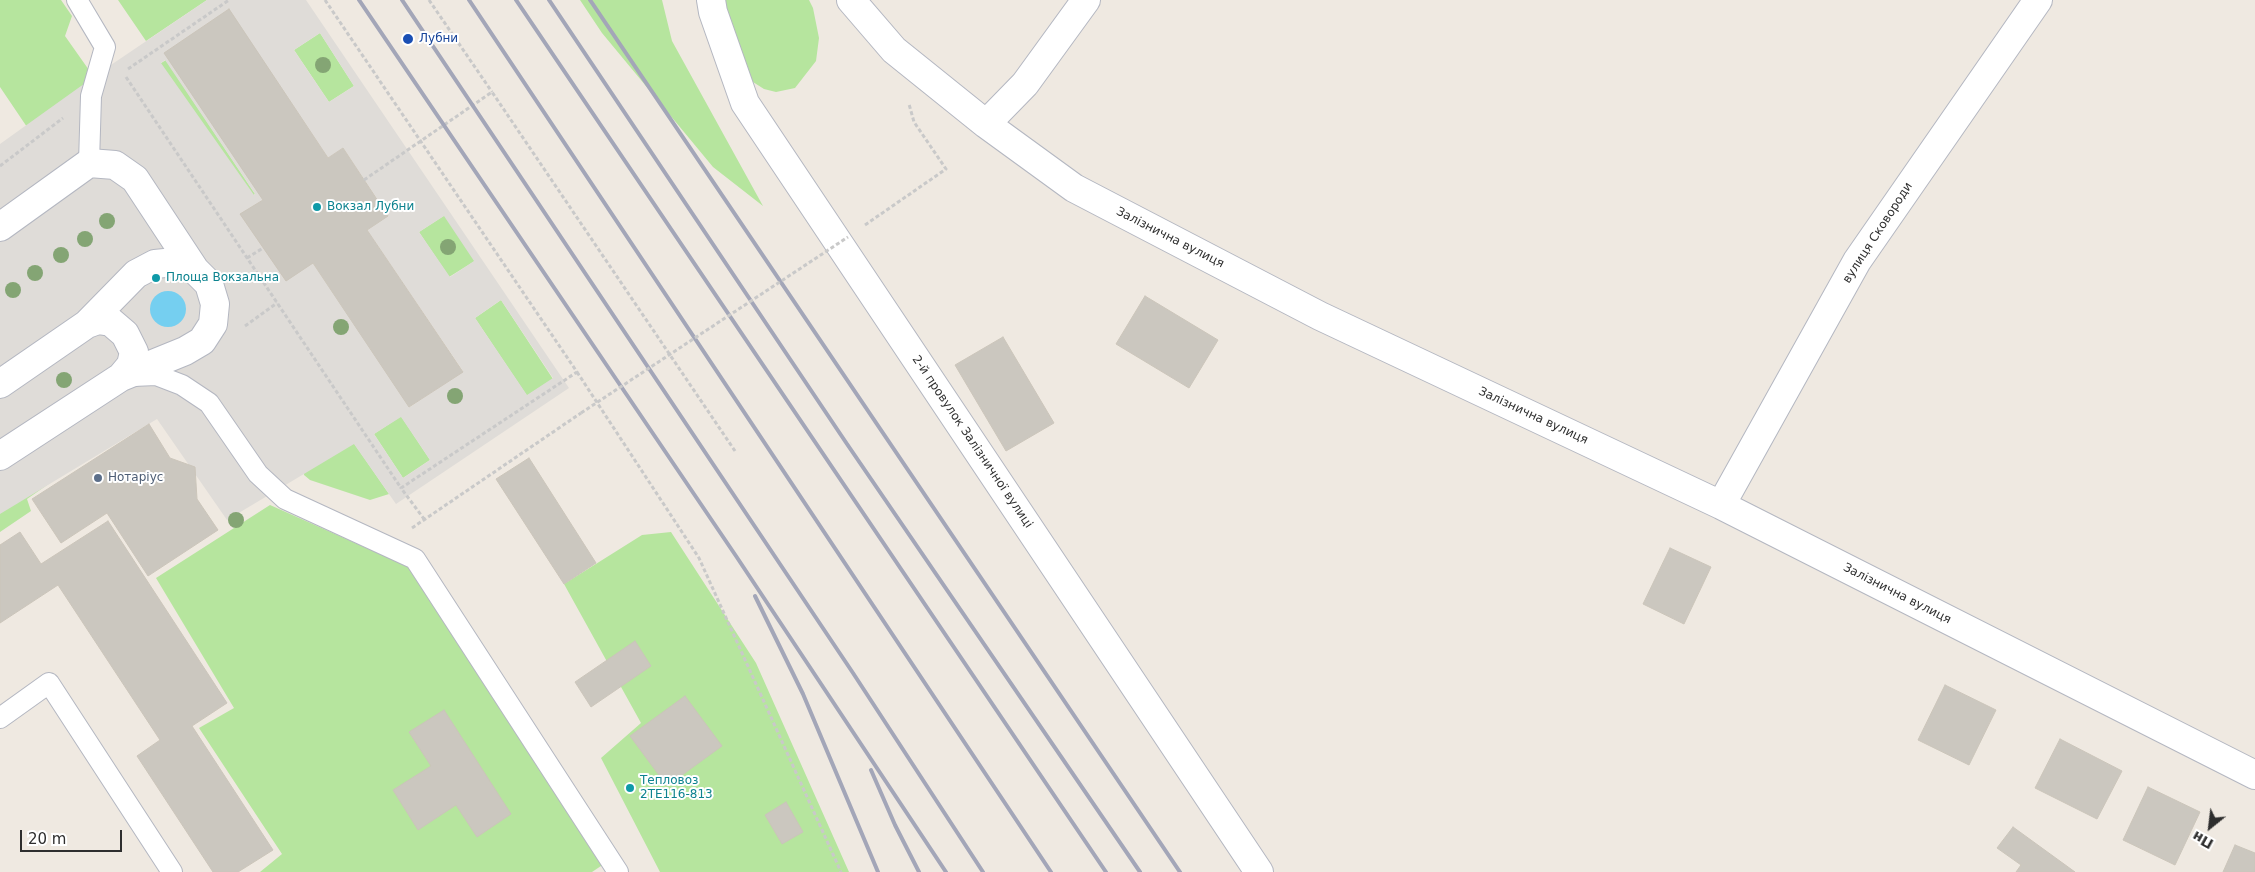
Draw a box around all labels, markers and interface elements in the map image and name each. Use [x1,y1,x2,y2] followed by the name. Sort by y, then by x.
[401,32,415,46] marker: Лубни
[419,32,458,46] place label: Лубни
[1840,180,1916,286] street label: вулиця Сковороди
[327,200,414,214] place label: Вокзал Лубни
[311,201,323,213] marker: Вокзал Лубни
[1114,205,1226,271] street label: Залізнична вулиця
[166,271,279,285] place label: Площа Вокзальна
[150,272,162,284] marker: Площа Вокзальна
[909,353,1035,531] street label: 2-й провулок Залізничної вулиці
[1476,384,1590,448] street label: Залізнична вулиця
[108,471,163,485] place label: Нотаріус
[92,472,104,484] marker: Нотаріус
[1841,561,1953,627] street label: Залізнична вулиця
[640,774,713,802] place label: Тепловоз 2ТЕ116-813
[624,782,636,794] marker: Тепловоз 2ТЕ116-813
[2185,802,2235,852] north arrow
[22,820,125,852] scale bar
[2190,828,2216,852] text: Пн
[28,830,66,848] text: 20 m

